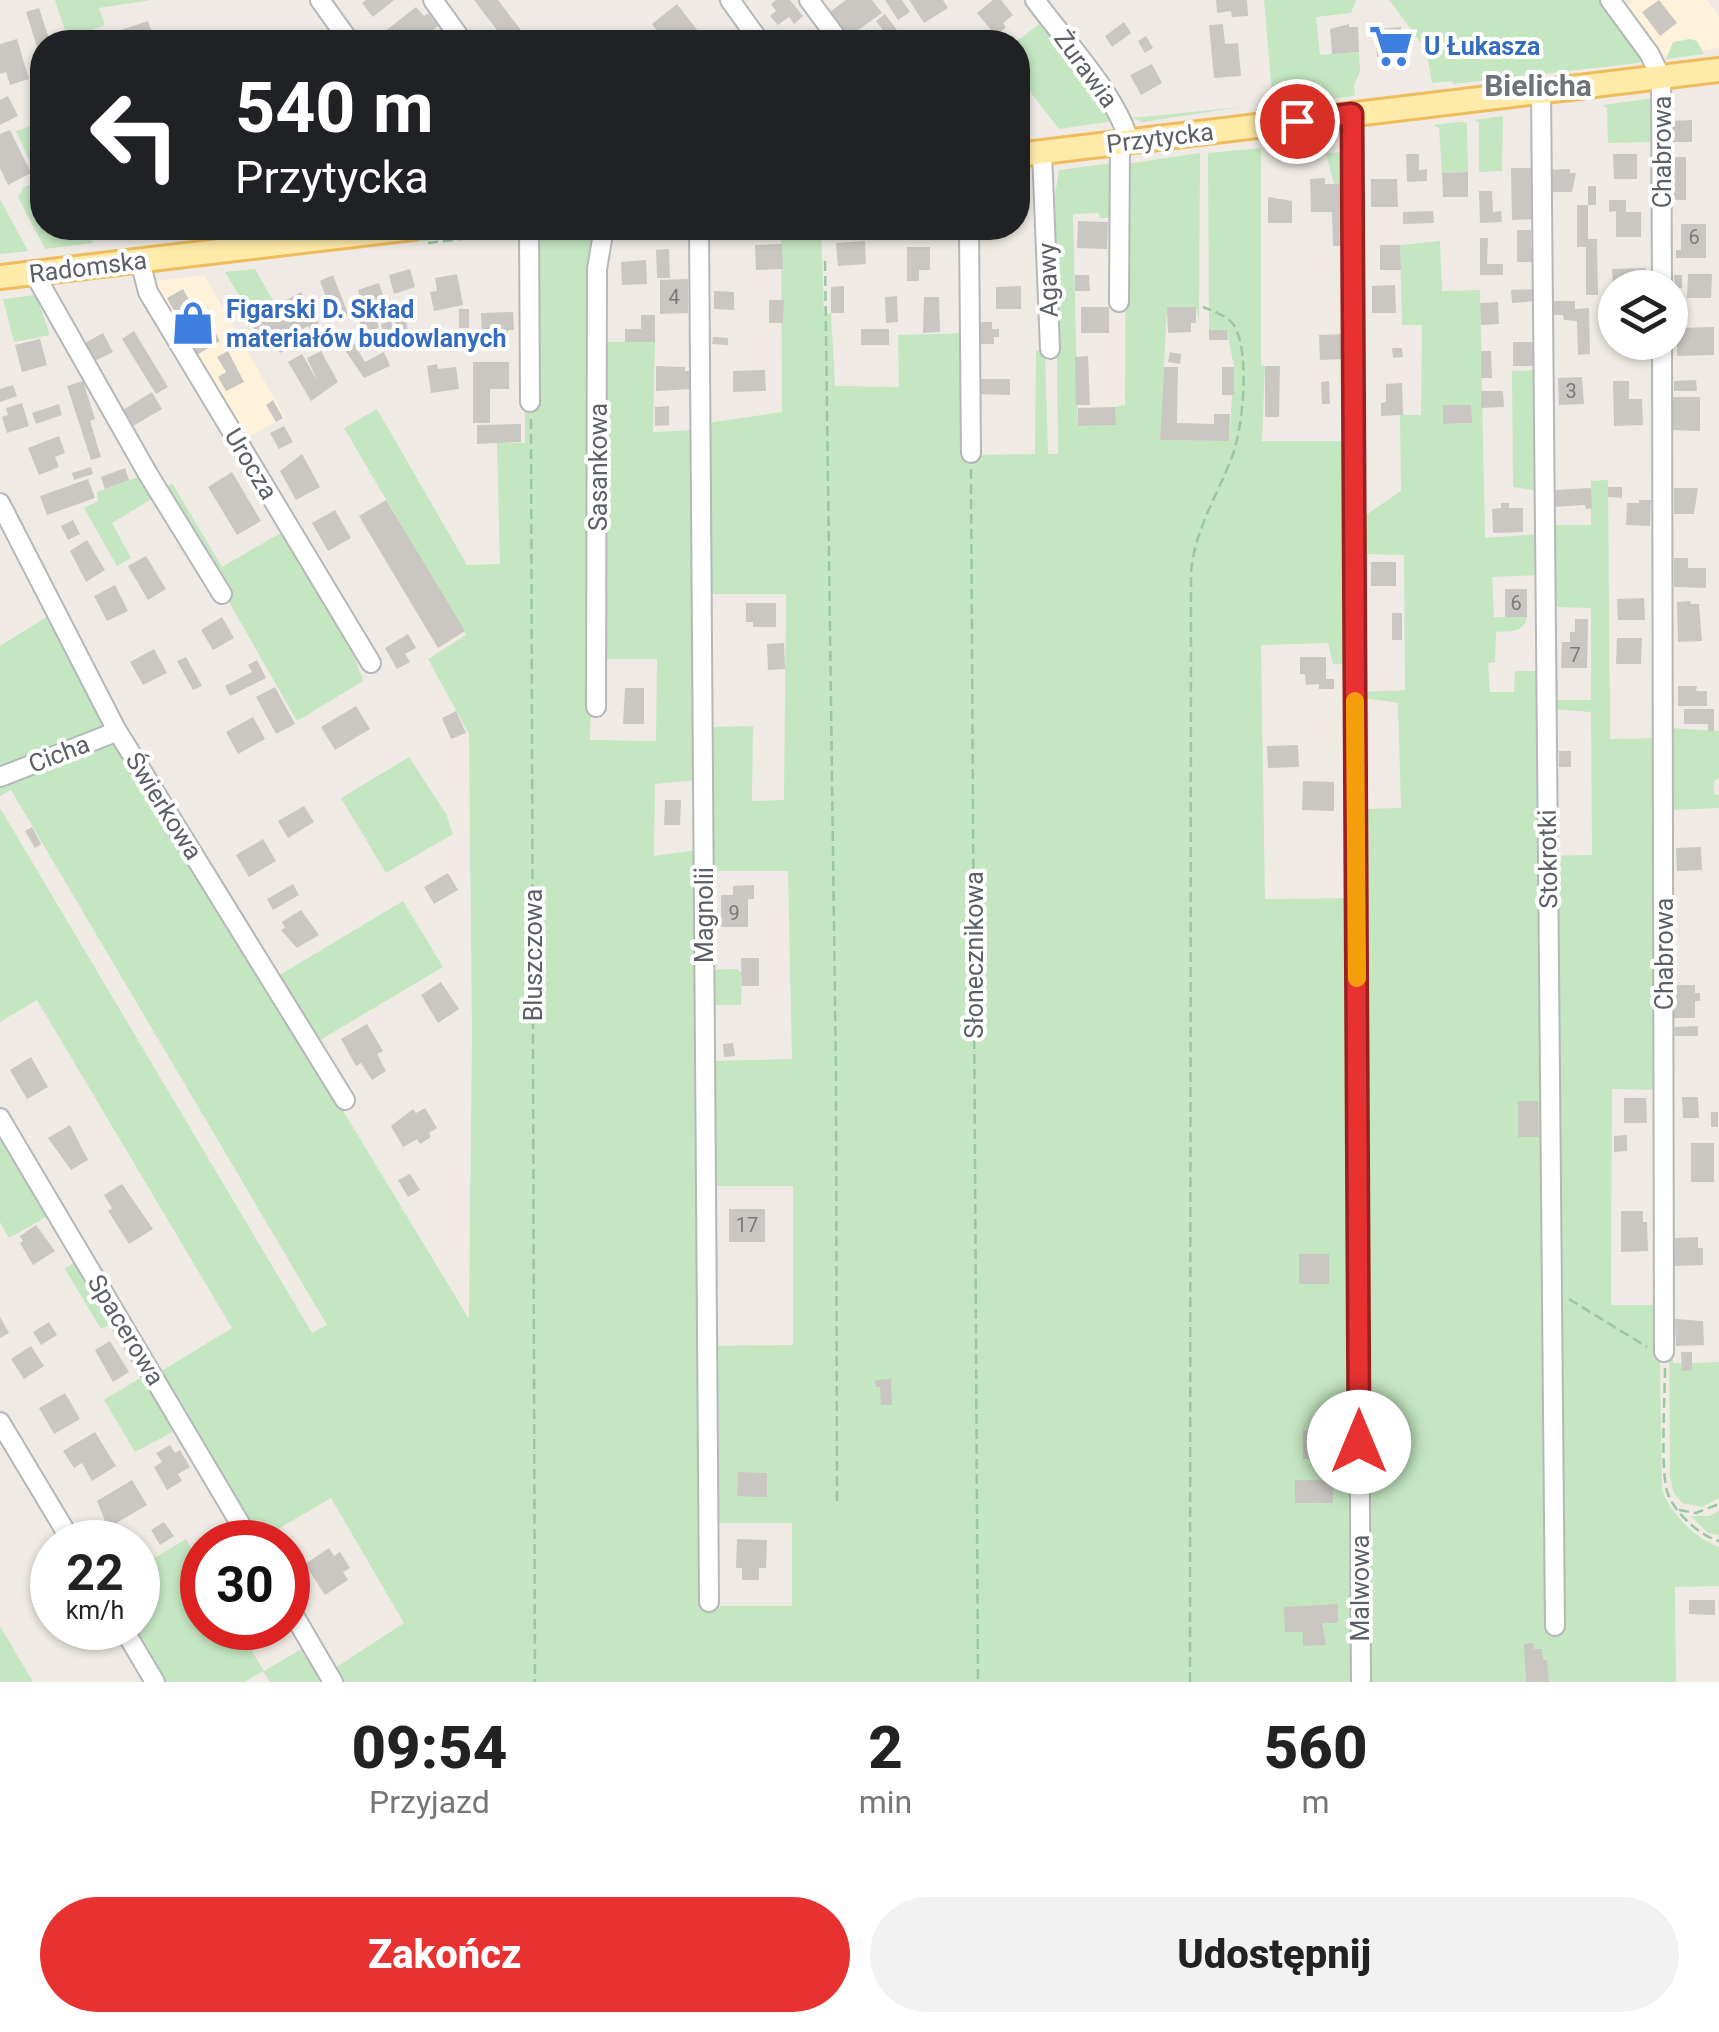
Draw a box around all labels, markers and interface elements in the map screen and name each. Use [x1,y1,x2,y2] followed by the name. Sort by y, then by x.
[1367,22,1415,70] supermarket icon: U Łukasza
[1048,25,1124,113] street label: Żurawia
[1424,32,1540,61] place label: U Łukasza
[235,67,434,149] text: 540 m
[1484,68,1592,103] district label: Bielicha
[70,70,200,200] icon: left
[1255,79,1340,164] pin
[1270,94,1325,149] icon: arrive
[1648,96,1677,208] street label: Chabrowa
[1105,117,1215,159] street label: Przytycka
[235,151,429,204] text: Przytycka
[1688,225,1700,249] house number: 6
[1032,242,1064,318] street label: Agawy
[27,245,149,289] street label: Radomska
[1598,270,1688,360] map controls
[1598,270,1688,360] button: layers
[668,285,680,309] house number: 4
[226,295,507,353] place label: Figarski D. Skład materiałów budowlanych
[169,299,217,347] shop icon: Figarski D. Skład materiałów budowlanych
[1565,379,1577,403] house number: 3
[584,403,613,531] street label: Sasankowa
[219,423,283,505] street label: Urocza
[1510,591,1522,615] house number: 6
[1569,643,1581,667] house number: 7
[24,729,94,779] street label: Cicha
[120,747,209,865] street label: Świerkowa
[1533,809,1563,909] street label: Stokrotki
[690,867,719,963] street label: Magnolii
[960,871,989,1039] street label: Słonecznikowa
[519,889,548,1021] street label: Bluszczowa
[1650,898,1679,1010] street label: Chabrowa
[728,901,740,925] house number: 9
[736,1213,758,1237] house number: 17
[82,1270,170,1390] street label: Spacerowa
[1307,1390,1411,1494] position arrow
[180,1520,310,1650] speed limit sign: 30
[1346,1535,1375,1641] street label: Malwowa
[66,1544,124,1602] text: 22
[66,1596,124,1625] text: km/h
[351,1712,507,1783] text: 09:54
[868,1712,903,1783] text: 2
[1264,1712,1368,1783] text: 560
[369,1783,490,1821] text: Przyjazd
[859,1783,912,1821] text: min
[1302,1783,1330,1821] text: m
[40,1897,850,2012] button: Zakończ
[870,1897,1679,2012] button: Udostępnij

